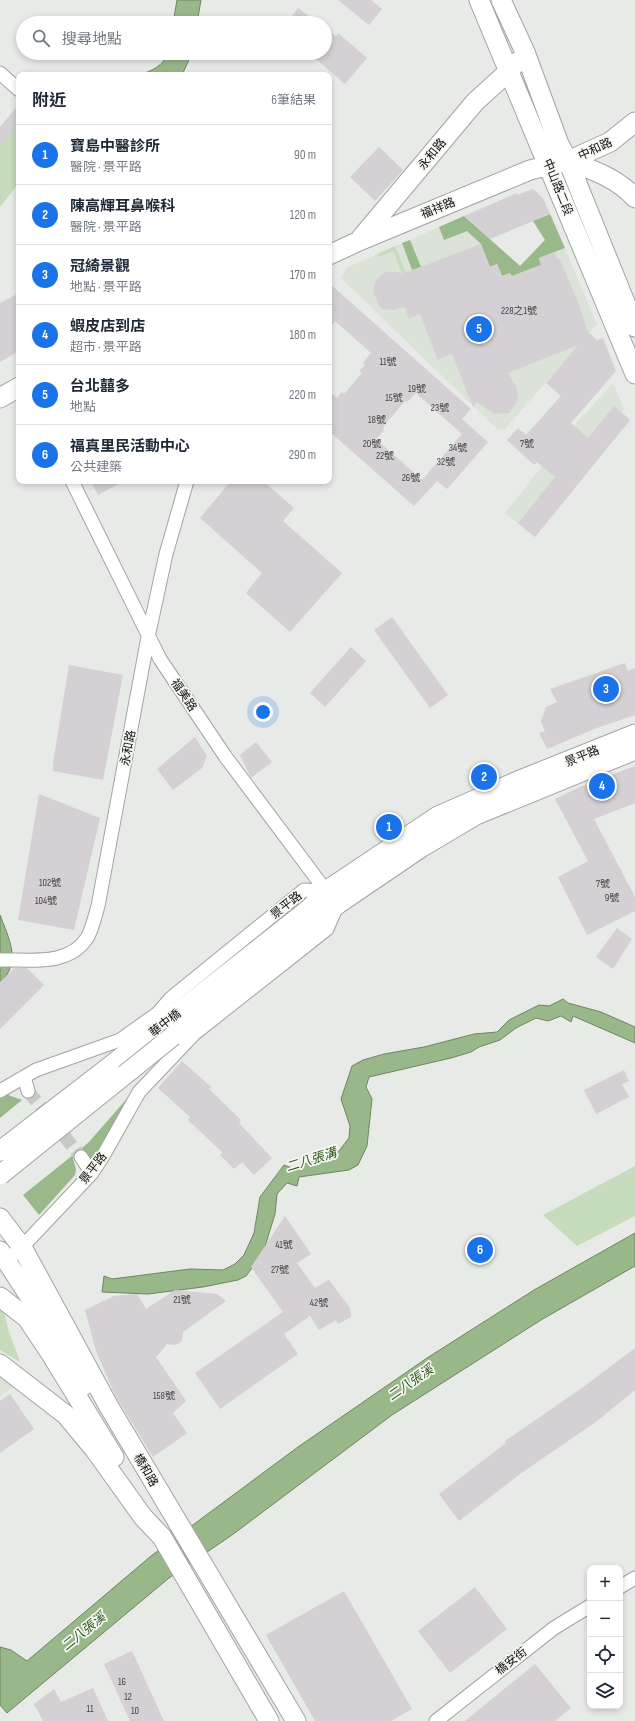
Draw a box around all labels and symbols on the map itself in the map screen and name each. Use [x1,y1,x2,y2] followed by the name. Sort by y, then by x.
[576,135,615,164] street label: 中和路
[415,136,450,173] street label: 永和路
[539,157,576,218] street label: 中山路二段
[419,195,458,222] street label: 福祥路
[501,305,537,317] house number: 228之1號
[466,314,492,344] pin: 5
[380,356,397,368] house number: 11號
[408,383,426,395] house number: 19號
[385,392,403,404] house number: 15號
[431,402,449,414] house number: 23號
[368,414,386,426] house number: 18號
[363,438,381,450] house number: 20號
[520,438,534,450] house number: 7號
[449,442,467,454] house number: 34號
[376,450,394,462] house number: 22號
[437,456,455,468] house number: 32號
[402,472,420,484] house number: 26號
[593,674,619,704] pin: 3
[167,676,200,714] street label: 福美路
[253,702,273,722] your location
[118,729,139,767] street label: 永和路
[563,743,602,770] street label: 景平路
[471,762,497,792] pin: 2
[589,771,615,801] pin: 4
[376,812,402,842] pin: 1
[39,877,61,889] house number: 102號
[596,878,610,890] house number: 7號
[268,888,305,922] street label: 景平路
[605,892,619,904] house number: 9號
[35,895,57,907] house number: 104號
[147,1006,184,1040] street label: 華中橋
[284,1144,340,1175] water label: 二八張溝
[76,1150,110,1187] street label: 景平路
[467,1235,493,1265] pin: 6
[275,1239,293,1251] house number: 41號
[271,1264,289,1276] house number: 27號
[173,1294,191,1306] house number: 21號
[310,1297,328,1309] house number: 42號
[385,1360,438,1404] water label: 二八張溪
[153,1390,175,1402] house number: 158號
[130,1451,161,1490] street label: 橋和路
[58,1608,110,1654] water label: 二八張溪
[493,1644,530,1678] street label: 橋安街
[118,1676,126,1688] house number: 16
[124,1691,132,1703] house number: 12
[87,1703,94,1715] house number: 11
[131,1705,139,1717] house number: 10

